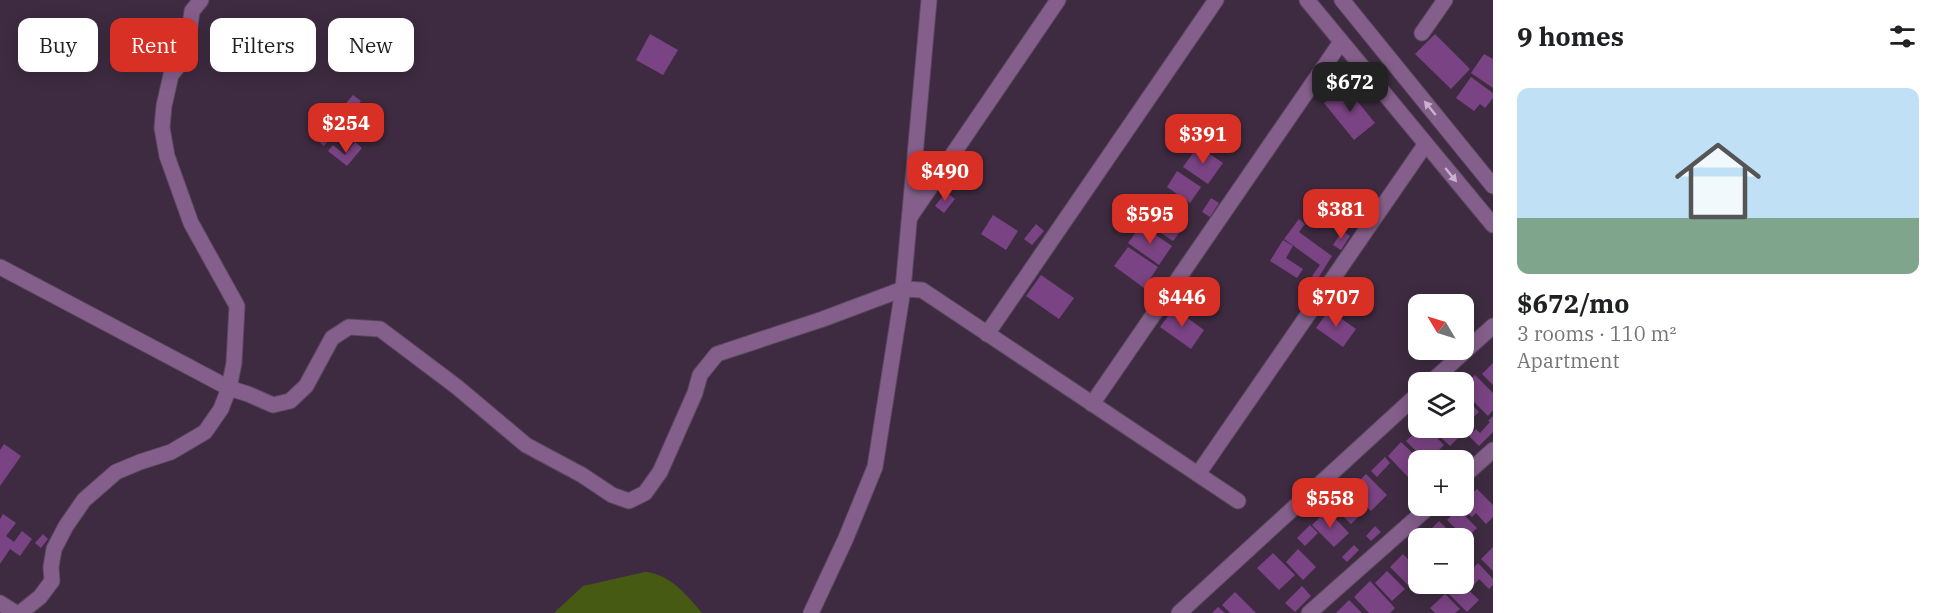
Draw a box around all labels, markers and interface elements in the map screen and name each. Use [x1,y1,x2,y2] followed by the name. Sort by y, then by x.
[18,18,98,72] chip: Buy
[110,18,198,72] chip: Rent
[210,18,316,72] chip: Filters
[328,18,414,72] chip: New
[1517,19,1624,53] text: 9 homes
[1886,20,1919,53] icon: filters
[1314,62,1386,113] pin: $672
[1326,68,1374,95] text: $672
[1423,100,1436,116] one-way arrow
[310,103,382,154] pin: $254
[322,109,370,136] text: $254
[1167,114,1239,165] pin: $391
[1179,120,1227,147] text: $391
[1664,127,1772,235] icon: home
[909,151,981,202] pin: $490
[921,157,969,184] text: $490
[1444,168,1456,183] one-way arrow
[1305,189,1377,240] pin: $381
[1114,194,1186,245] pin: $595
[1317,195,1365,222] text: $381
[1126,200,1174,227] text: $595
[1146,277,1218,328] pin: $446
[1300,277,1372,328] pin: $707
[1158,283,1206,310] text: $446
[1312,283,1360,310] text: $707
[1517,286,1629,320] text: $672/mo
[1408,294,1474,360] north arrow
[1408,294,1474,594] map controls
[1517,320,1676,347] text: 3 rooms · 110 m²
[1517,347,1620,374] text: Apartment
[1408,372,1474,438] button: layers
[1408,450,1474,516] button: +
[1294,478,1366,529] pin: $558
[1306,484,1354,511] text: $558
[1408,528,1474,594] button: −

